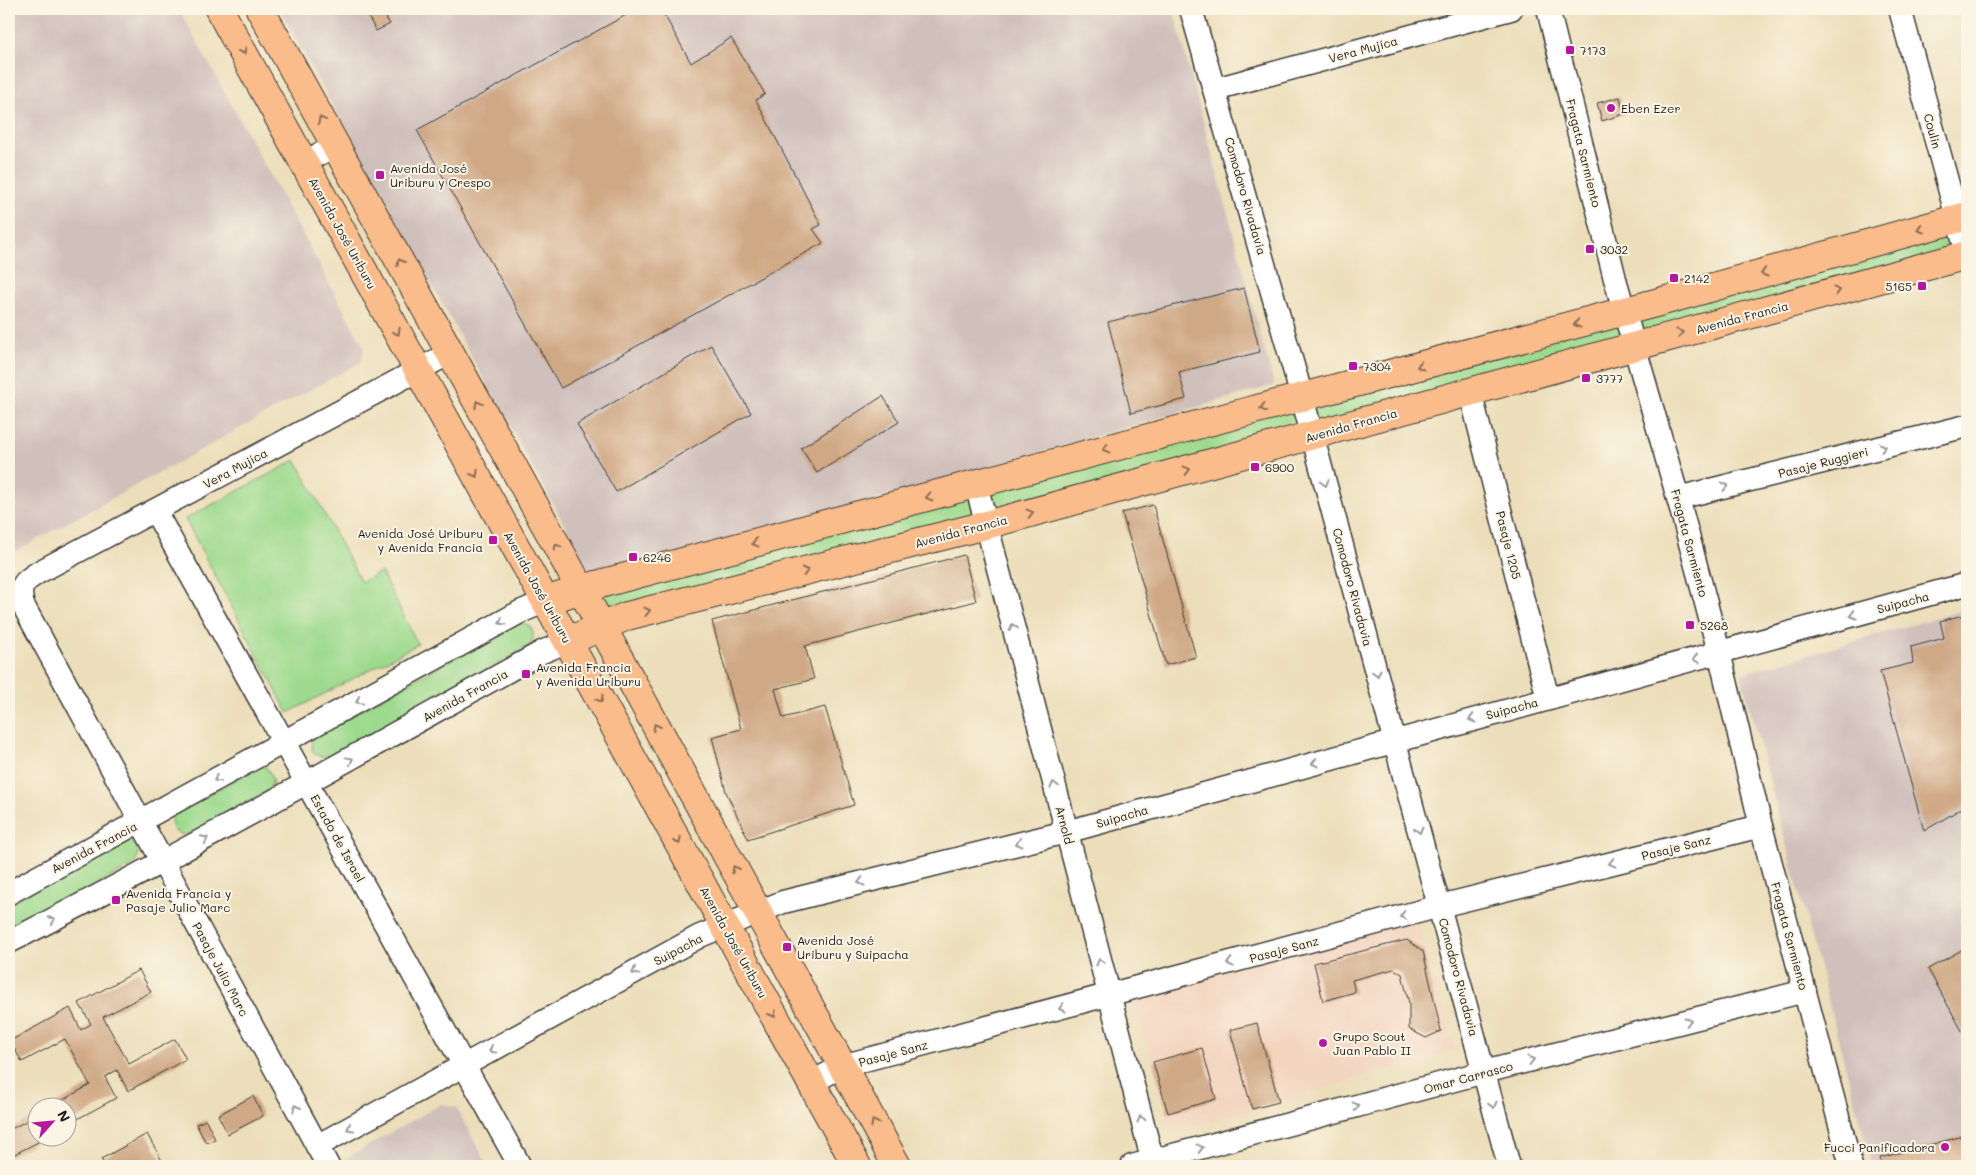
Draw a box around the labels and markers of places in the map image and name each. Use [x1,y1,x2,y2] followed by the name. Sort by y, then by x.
[1580,42,1606,58] place label: 7173
[1564,44,1576,56] marker: 7173
[1621,100,1680,116] place label: Eben Ezer
[1605,102,1617,114] marker: Eben Ezer
[390,160,491,190] place label: Avenida José Uriburu y Crespo
[374,169,386,181] marker: Avenida José Uriburu y Crespo
[1600,241,1628,257] place label: 3032
[1584,243,1596,255] marker: 3032
[1684,270,1710,286] place label: 2142
[1668,272,1680,284] marker: 2142
[1885,278,1912,294] place label: 5165
[1916,280,1928,292] marker: 5165
[1363,358,1391,374] place label: 7304
[1347,360,1359,372] marker: 7304
[1596,370,1623,386] place label: 3777
[1580,372,1592,384] marker: 3777
[1265,459,1295,475] place label: 6900
[1249,461,1261,473] marker: 6900
[358,525,483,555] place label: Avenida José Uriburu y Avenida Francia
[487,534,499,546] marker: Avenida José Uriburu y Avenida Francia
[643,549,671,565] place label: 6246
[627,551,639,563] marker: 6246
[1700,617,1728,633] place label: 5268
[1684,619,1696,631] marker: 5268
[536,659,641,689] place label: Avenida Francia y Avenida Uriburu
[520,668,532,680] marker: Avenida Francia y Avenida Uriburu
[126,885,231,915] place label: Avenida Francia y Pasaje Julio Marc
[110,894,122,906] marker: Avenida Francia y Pasaje Julio Marc
[797,932,909,962] place label: Avenida José Uriburu y Suipacha
[781,941,793,953] marker: Avenida José Uriburu y Suipacha
[1333,1028,1411,1058] place label: Grupo Scout Juan Pablo II
[1317,1037,1329,1049] marker: Grupo Scout Juan Pablo II
[1824,1139,1935,1155] place label: Fucci Panificadora
[1939,1141,1951,1153] marker: Fucci Panificadora

